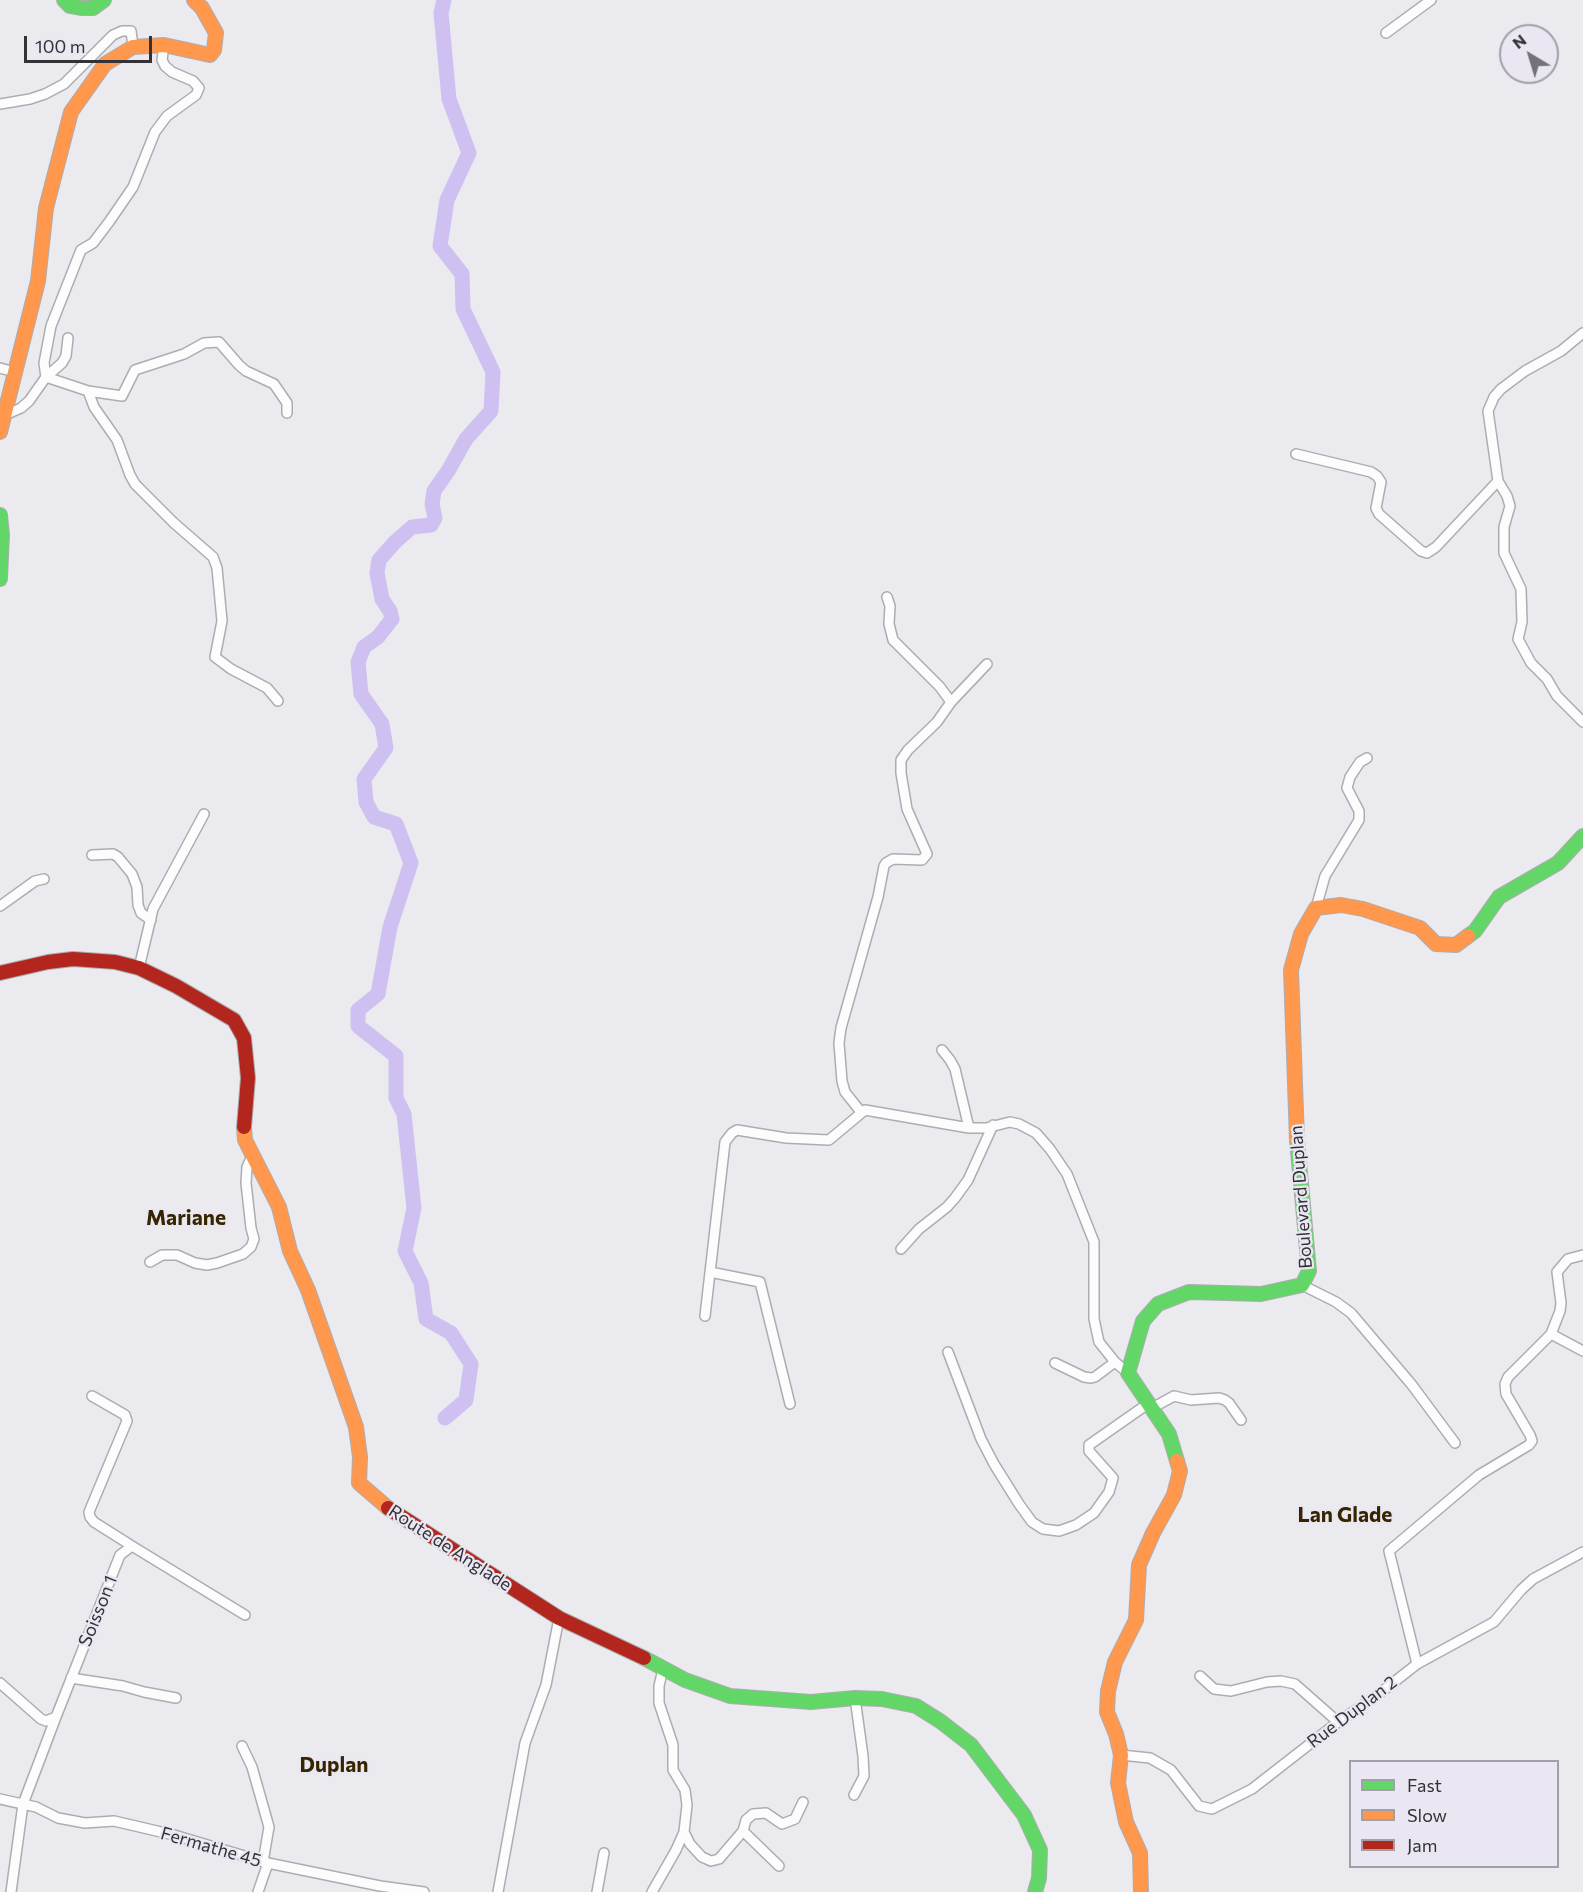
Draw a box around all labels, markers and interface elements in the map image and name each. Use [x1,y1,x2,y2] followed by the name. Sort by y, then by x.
[27,24,154,62] scale bar
[1499,24,1559,84] north arrow
[1508,30,1529,52] text: N
[35,35,85,57] text: 100 m
[1285,1125,1317,1269] street label: Boulevard Duplan
[146,1205,226,1231] district label: Mariane
[384,1500,516,1596] street label: Route de Anglade
[1298,1502,1392,1528] district label: Lan Glade
[74,1572,122,1650] street label: Soisson 1
[1303,1671,1401,1753] street label: Rue Duplan 2
[300,1752,368,1778] district label: Duplan
[1349,1760,1559,1868] legend
[1407,1774,1442,1796] text: Fast
[1407,1804,1447,1826] text: Slow
[158,1822,264,1872] street label: Fermathe 45
[1407,1834,1437,1856] text: Jam

